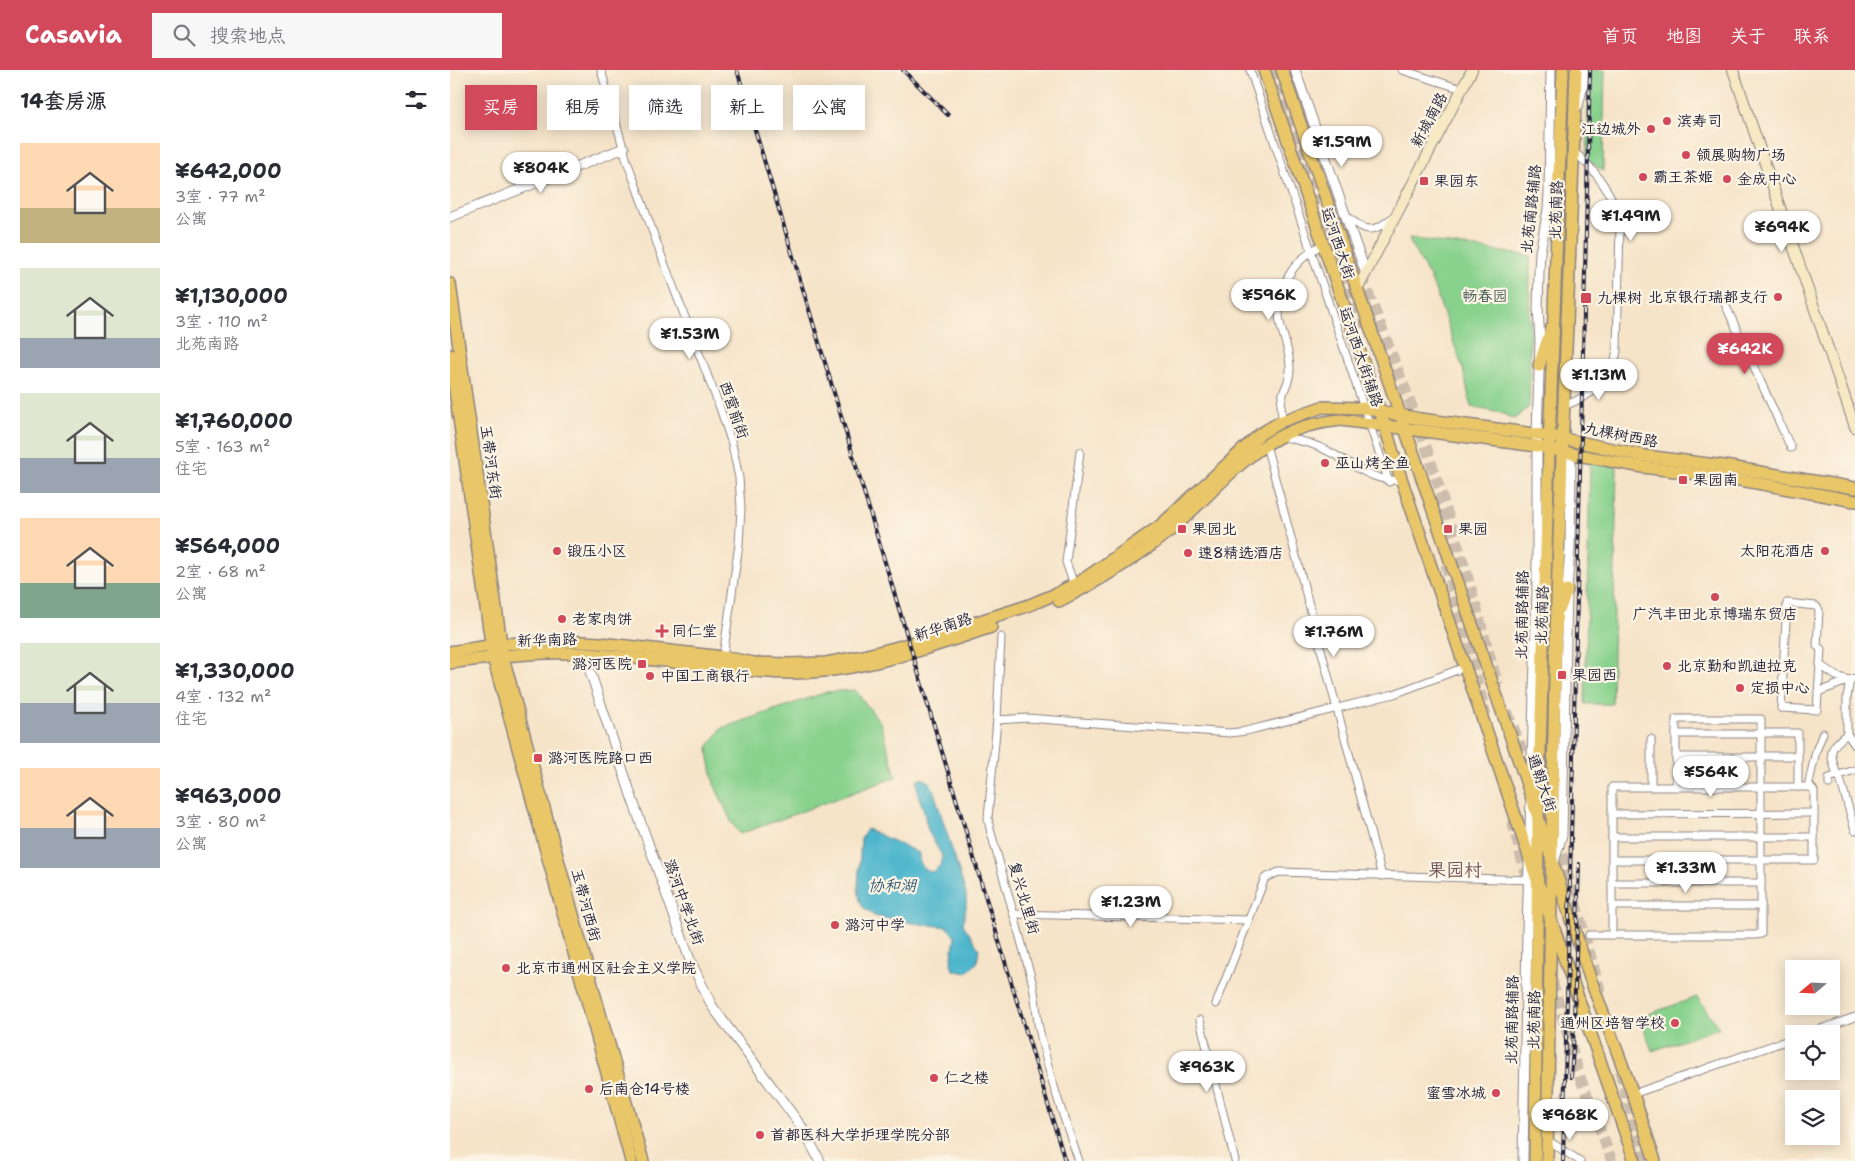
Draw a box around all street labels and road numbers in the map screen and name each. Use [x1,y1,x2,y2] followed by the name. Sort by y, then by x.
[1406,89,1452,151] street label: 新城南路
[1516,163,1546,255] street label: 北苑南路辅路
[1545,180,1567,240] street label: 北苑南路
[1316,204,1360,282] street label: 运河西大街
[1334,304,1388,410] street label: 运河西大街辅路
[715,378,753,442] street label: 西营前街
[1582,418,1660,452] street label: 九棵树西路
[476,423,506,501] street label: 玉带河东街
[1511,570,1533,660] street label: 北苑南路辅路
[1531,585,1553,645] street label: 北苑南路
[911,608,975,646] street label: 新华南路
[517,629,577,651] street label: 新华南路
[1523,751,1561,815] street label: 通朝大街
[659,856,709,948] street label: 潞河中学北街
[1004,859,1044,937] street label: 复兴北里街
[567,866,605,944] street label: 玉带河西街
[1501,975,1523,1065] street label: 北苑南路辅路
[1523,990,1545,1050] street label: 北苑南路

